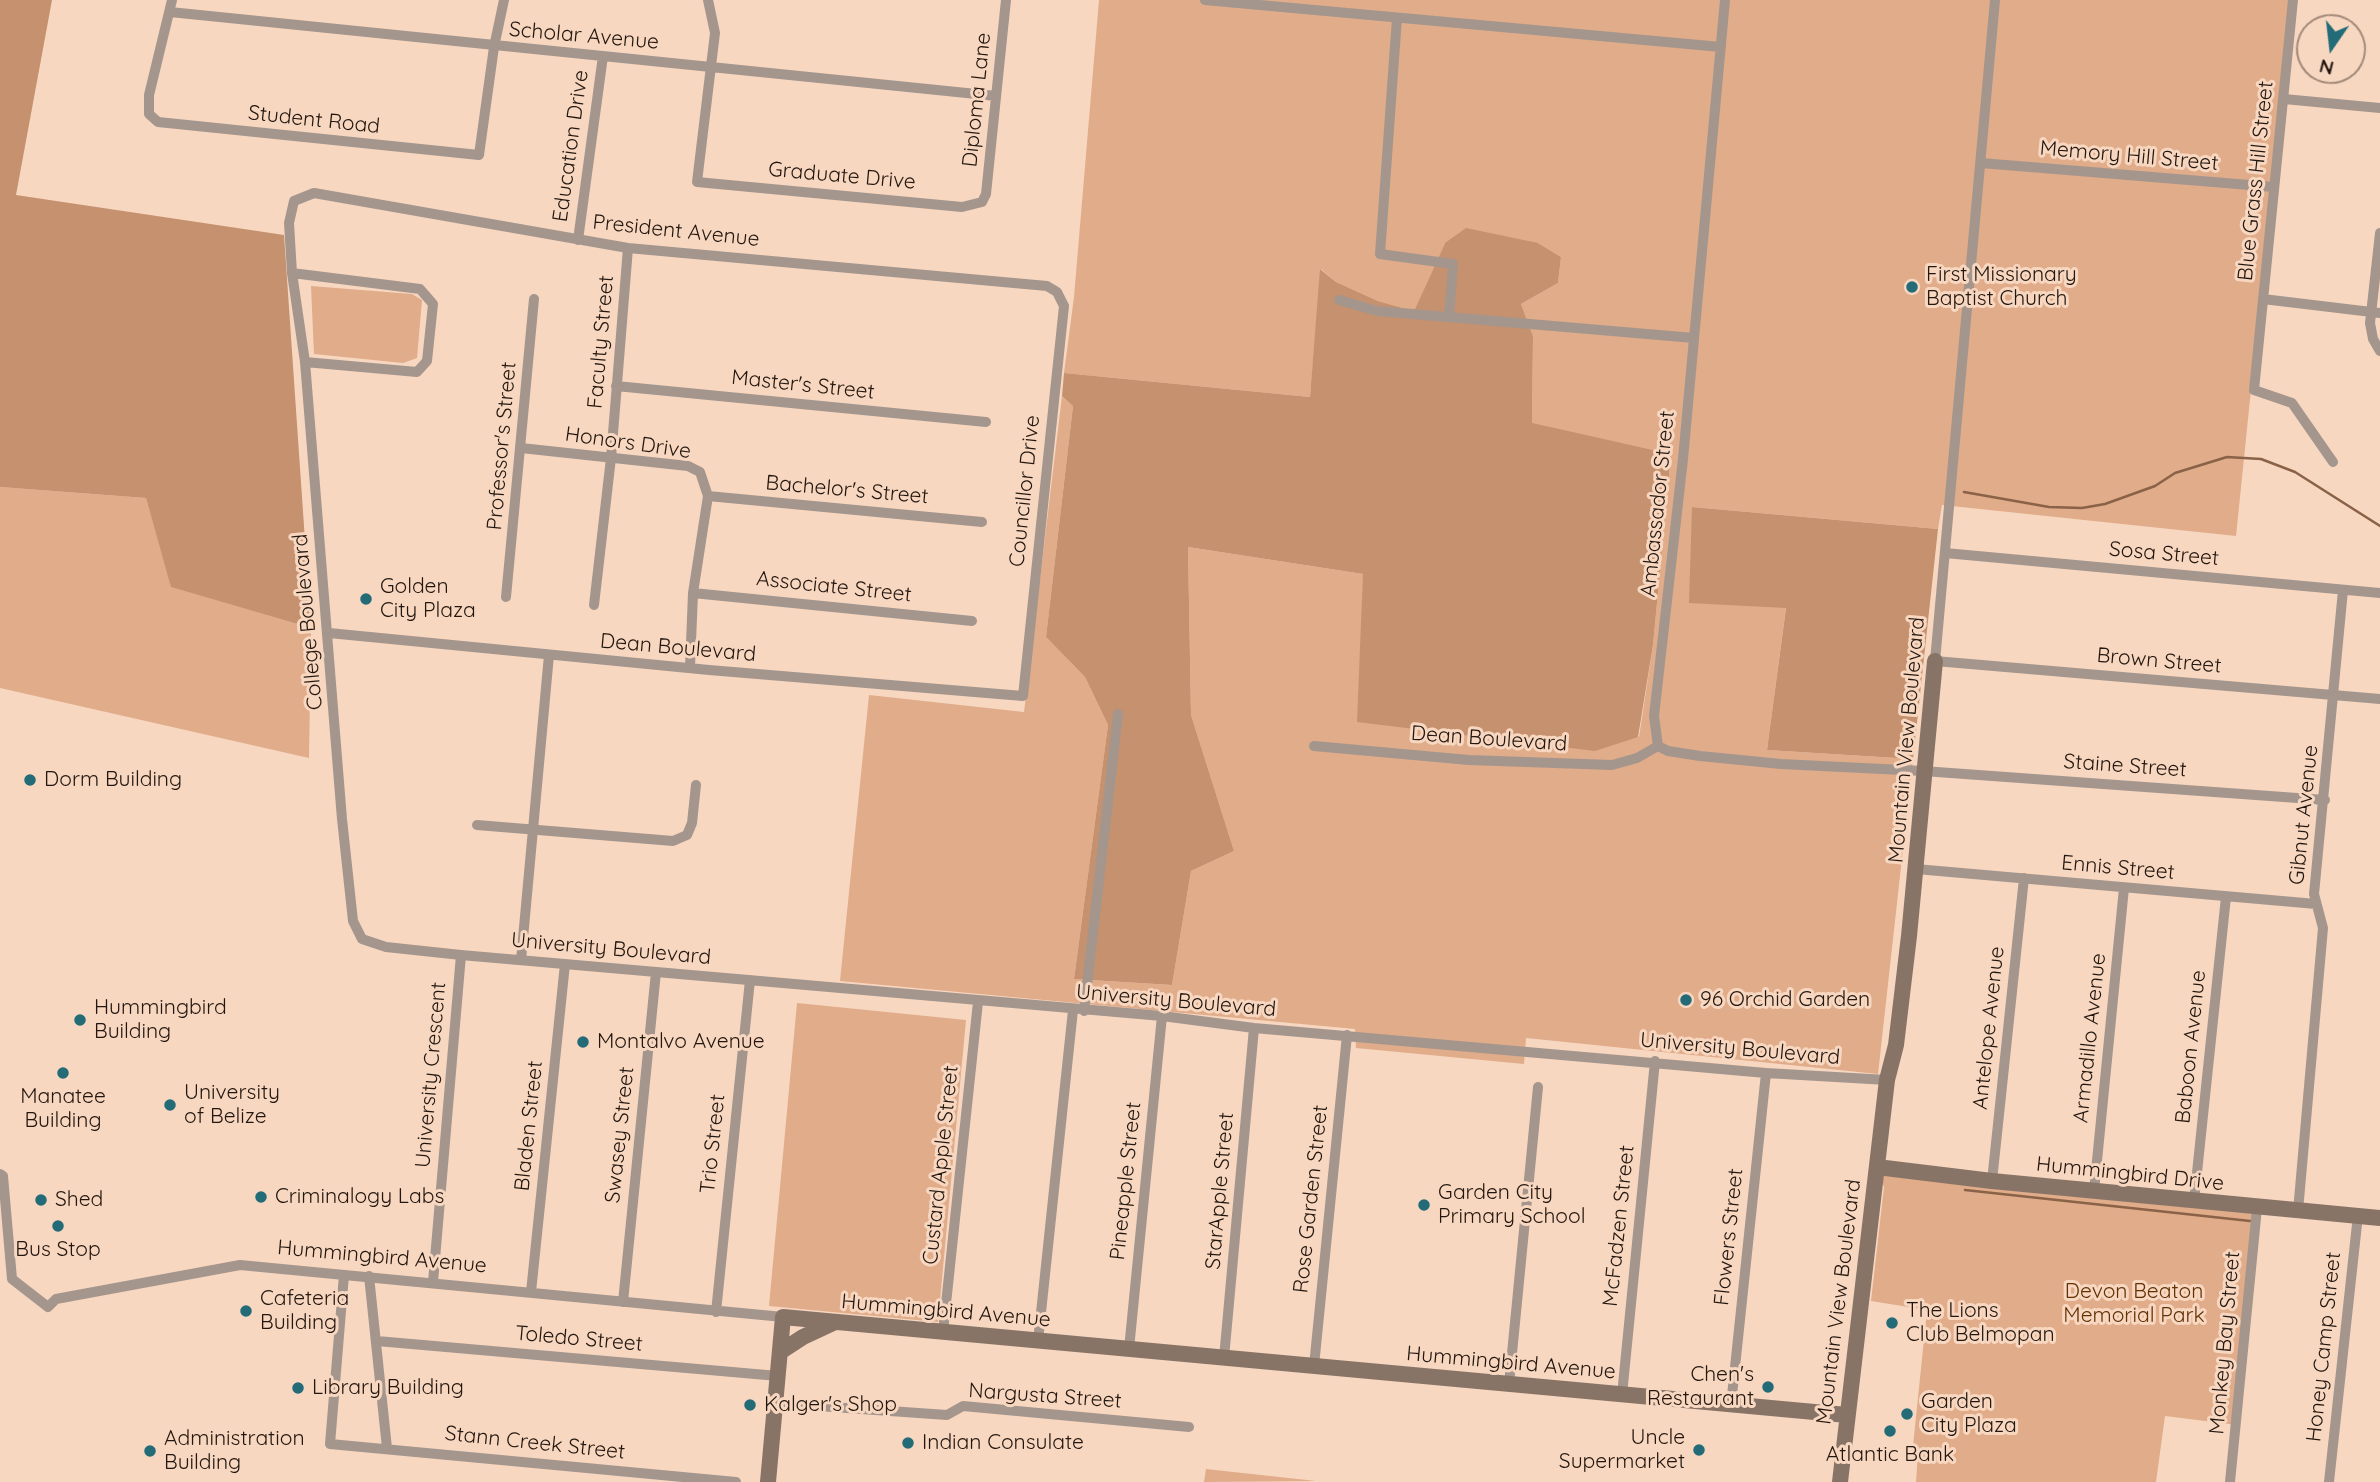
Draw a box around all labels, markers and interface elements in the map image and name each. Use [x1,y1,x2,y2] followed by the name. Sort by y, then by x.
[2296,14,2366,84] north arrow
[508,17,660,55] street label: Scholar Avenue
[957,31,997,169] street label: Diploma Lane
[2317,54,2336,81] text: N
[548,68,594,224] street label: Education Drive
[2233,80,2279,282] street label: Blue Grass Hill Street
[247,101,381,139] street label: Student Road
[2039,136,2219,176] street label: Memory Hill Street
[767,157,917,195] street label: Graduate Drive
[591,210,761,252] street label: President Avenue
[1926,262,2077,312] place label: First Missionary Baptist Church
[583,274,619,410] street label: Faculty Street
[1904,279,1920,295] marker: First Missionary Baptist Church
[482,361,522,531] street label: Professor's Street
[730,365,876,405] street label: Master's Street
[1636,409,1680,599] street label: Ambassador Street
[1005,414,1045,568] street label: Councillor Drive
[563,422,693,464] street label: Honors Drive
[764,470,930,510] street label: Bachelor's Street
[288,533,328,711] street label: College Boulevard
[2108,537,2220,571] street label: Sosa Street
[755,566,913,608] street label: Associate Street
[380,574,476,624] place label: Golden City Plaza
[358,591,374,607] marker: Golden City Plaza
[1884,616,1930,864] street label: Mountain View Boulevard
[599,629,757,667] street label: Dean Boulevard
[2096,643,2222,679] street label: Brown Street
[1410,721,1568,757] street label: Dean Boulevard
[2284,744,2324,886] street label: Gibnut Avenue
[2063,749,2187,783] street label: Staine Street
[44,767,182,793] place label: Dorm Building
[22,772,38,788] marker: Dorm Building
[2060,850,2176,886] street label: Ennis Street
[510,928,712,970] street label: University Boulevard
[1968,945,2010,1111] street label: Antelope Avenue
[2069,952,2111,1124] street label: Armadillo Avenue
[2170,969,2212,1125] street label: Baboon Avenue
[1075,980,1277,1022] street label: University Boulevard
[410,981,452,1169] street label: University Crescent
[1700,987,1870,1013] place label: 96 Orchid Garden
[1678,992,1694,1008] marker: 96 Orchid Garden
[94,995,227,1045] place label: Hummingbird Building
[72,1012,88,1028] marker: Hummingbird Building
[1639,1028,1841,1070] street label: University Boulevard
[597,1029,765,1055] place label: Montalvo Avenue
[575,1034,591,1050] marker: Montalvo Avenue
[510,1060,548,1192] street label: Bladen Street
[918,1064,964,1266] street label: Custard Apple Street
[55,1065,71,1081] marker: Manatee Building
[600,1066,640,1204] street label: Swasey Street
[184,1080,280,1130] place label: University of Belize
[20,1084,106,1134] place label: Manatee Building
[695,1093,731,1195] street label: Trio Street
[162,1097,178,1113] marker: University of Belize
[1105,1101,1147,1261] street label: Pineapple Street
[1289,1104,1333,1294] street label: Rose Garden Street
[1201,1111,1239,1271] street label: StarApple Street
[1598,1144,1640,1308] street label: McFadzen Street
[2035,1152,2225,1196] street label: Hummingbird Drive
[1709,1167,1749,1307] street label: Flowers Street
[1811,1178,1867,1426] street label: Mountain View Boulevard
[1438,1180,1586,1230] place label: Garden City Primary School
[275,1184,444,1210] place label: Criminalogy Labs
[55,1187,103,1213] place label: Shed
[253,1189,269,1205] marker: Criminalogy Labs
[33,1192,49,1208] marker: Shed
[1416,1197,1432,1213] marker: Garden City Primary School
[50,1218,66,1234] marker: Bus Stop
[276,1235,488,1279] street label: Hummingbird Avenue
[15,1237,101,1263] place label: Bus Stop
[2204,1250,2246,1436] street label: Monkey Bay Street
[2301,1251,2347,1443] street label: Honey Camp Street
[2063,1279,2205,1329] park label: Devon Beaton Memorial Park
[260,1286,349,1336] place label: Cafeteria Building
[840,1289,1052,1333] street label: Hummingbird Avenue
[1906,1298,2055,1348] place label: The Lions Club Belmopan
[238,1303,254,1319] marker: Cafeteria Building
[1884,1315,1900,1331] marker: The Lions Club Belmopan
[514,1321,644,1357] street label: Toledo Street
[1405,1341,1617,1385] street label: Hummingbird Avenue
[1647,1362,1754,1412] place label: Chen's Restaurant
[312,1375,464,1401] place label: Library Building
[968,1378,1122,1414] street label: Nargusta Street
[1760,1379,1776,1395] marker: Chen's Restaurant
[290,1380,306,1396] marker: Library Building
[1921,1389,2017,1439] place label: Garden City Plaza
[764,1392,897,1418] place label: Kalger's Shop
[742,1397,758,1413] marker: Kalger's Shop
[1899,1406,1915,1422] marker: Garden City Plaza
[444,1421,626,1465] street label: Stann Creek Street
[1882,1423,1898,1439] marker: Atlantic Bank
[1559,1425,1685,1475] place label: Uncle Supermarket
[164,1426,305,1476] place label: Administration Building
[922,1430,1084,1456] place label: Indian Consulate
[900,1435,916,1451] marker: Indian Consulate
[1691,1442,1707,1458] marker: Uncle Supermarket
[1826,1442,1954,1468] place label: Atlantic Bank
[142,1443,158,1459] marker: Administration Building

